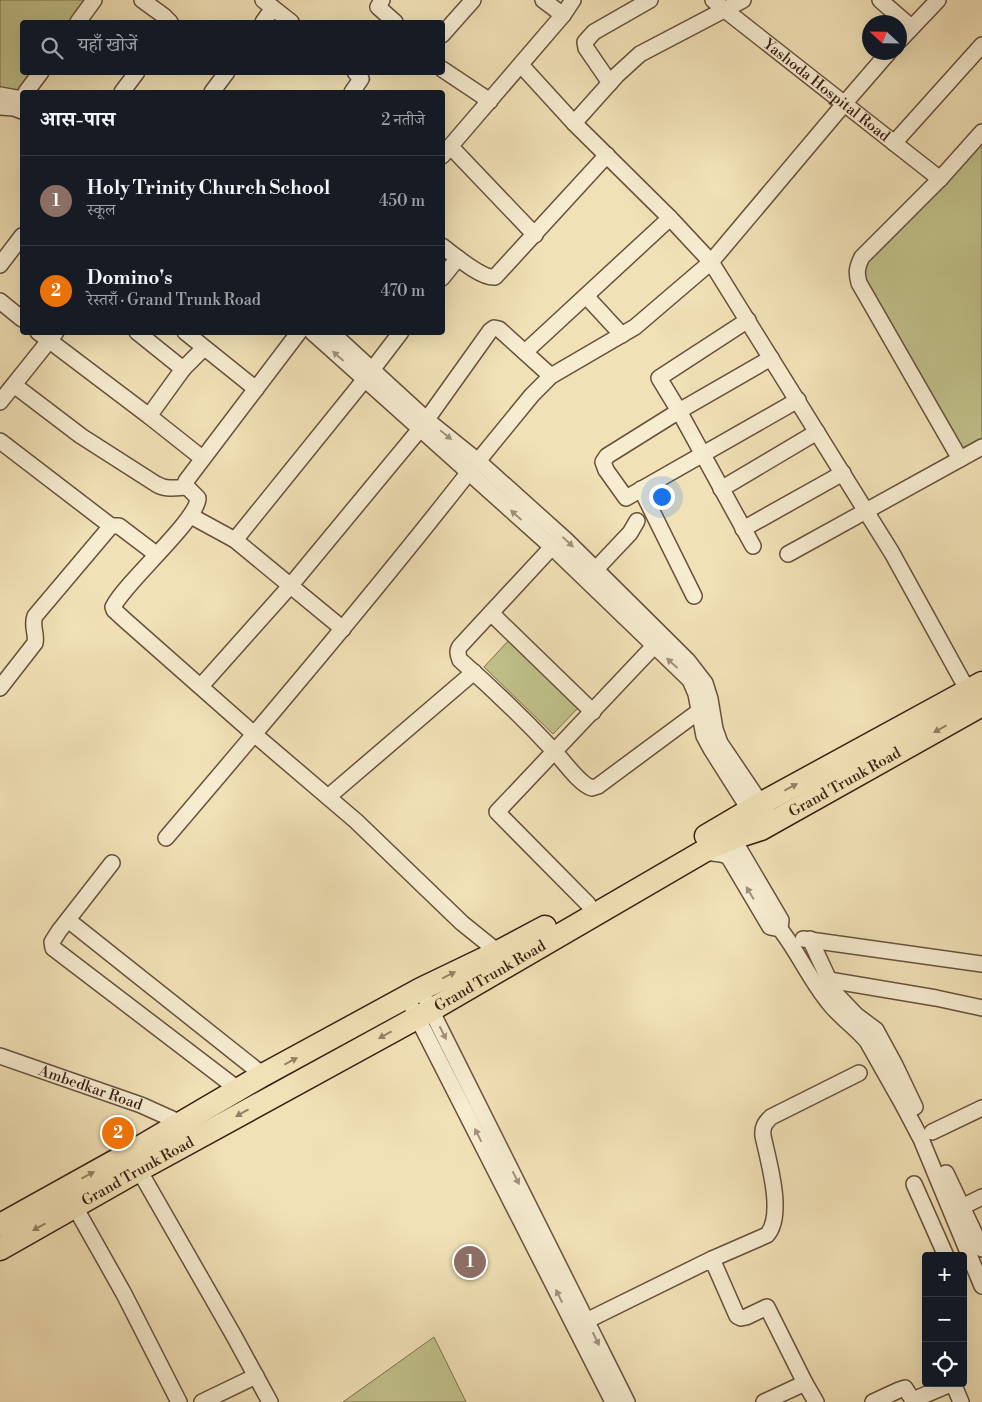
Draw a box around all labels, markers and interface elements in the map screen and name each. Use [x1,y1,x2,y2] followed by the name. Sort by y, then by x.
[862,15,907,60] north arrow
[20,20,445,75] search box
[78,33,138,57] text: यहाँ खोजें
[38,34,66,62] icon: search
[759,34,894,146] street label: Yashoda Hospital Road
[40,107,115,133] text: आस-पास
[381,110,425,130] text: 2 नतीजे
[87,176,330,200] text: Holy Trinity Church School
[52,191,60,211] text: 1
[379,191,425,211] text: 450 m
[87,200,116,220] text: स्कूल
[87,266,172,290] text: Domino's
[51,281,61,301] text: 2
[381,281,425,301] text: 470 m
[87,290,261,310] text: रेस्तराँ · Grand Trunk Road
[332,350,345,361] one-way arrow
[439,429,452,440] one-way arrow
[649,484,675,510] your location
[510,509,523,520] one-way arrow
[561,536,573,548] one-way arrow
[667,657,679,669] one-way arrow
[933,724,946,733] one-way arrow
[785,743,905,821] street label: Grand Trunk Road
[784,783,797,792] one-way arrow
[746,887,755,900] one-way arrow
[431,936,549,1016] street label: Grand Trunk Road
[442,971,456,979] one-way arrow
[439,1025,447,1040] one-way arrow
[377,1031,392,1039] one-way arrow
[283,1057,298,1065] one-way arrow
[35,1060,145,1114] street label: Ambedkar Road
[236,1109,249,1118] one-way arrow
[102,1114,134,1152] pin: 2
[474,1128,482,1143] one-way arrow
[78,1132,197,1210] street label: Grand Trunk Road
[81,1171,96,1179] one-way arrow
[512,1171,520,1185] one-way arrow
[32,1223,47,1231] one-way arrow
[454,1243,486,1281] pin: 1
[922,1252,967,1387] map controls
[922,1252,967,1297] button: +
[555,1289,563,1303] one-way arrow
[922,1297,967,1342] button: −
[592,1332,600,1346] one-way arrow
[922,1342,967,1387] button: locate

